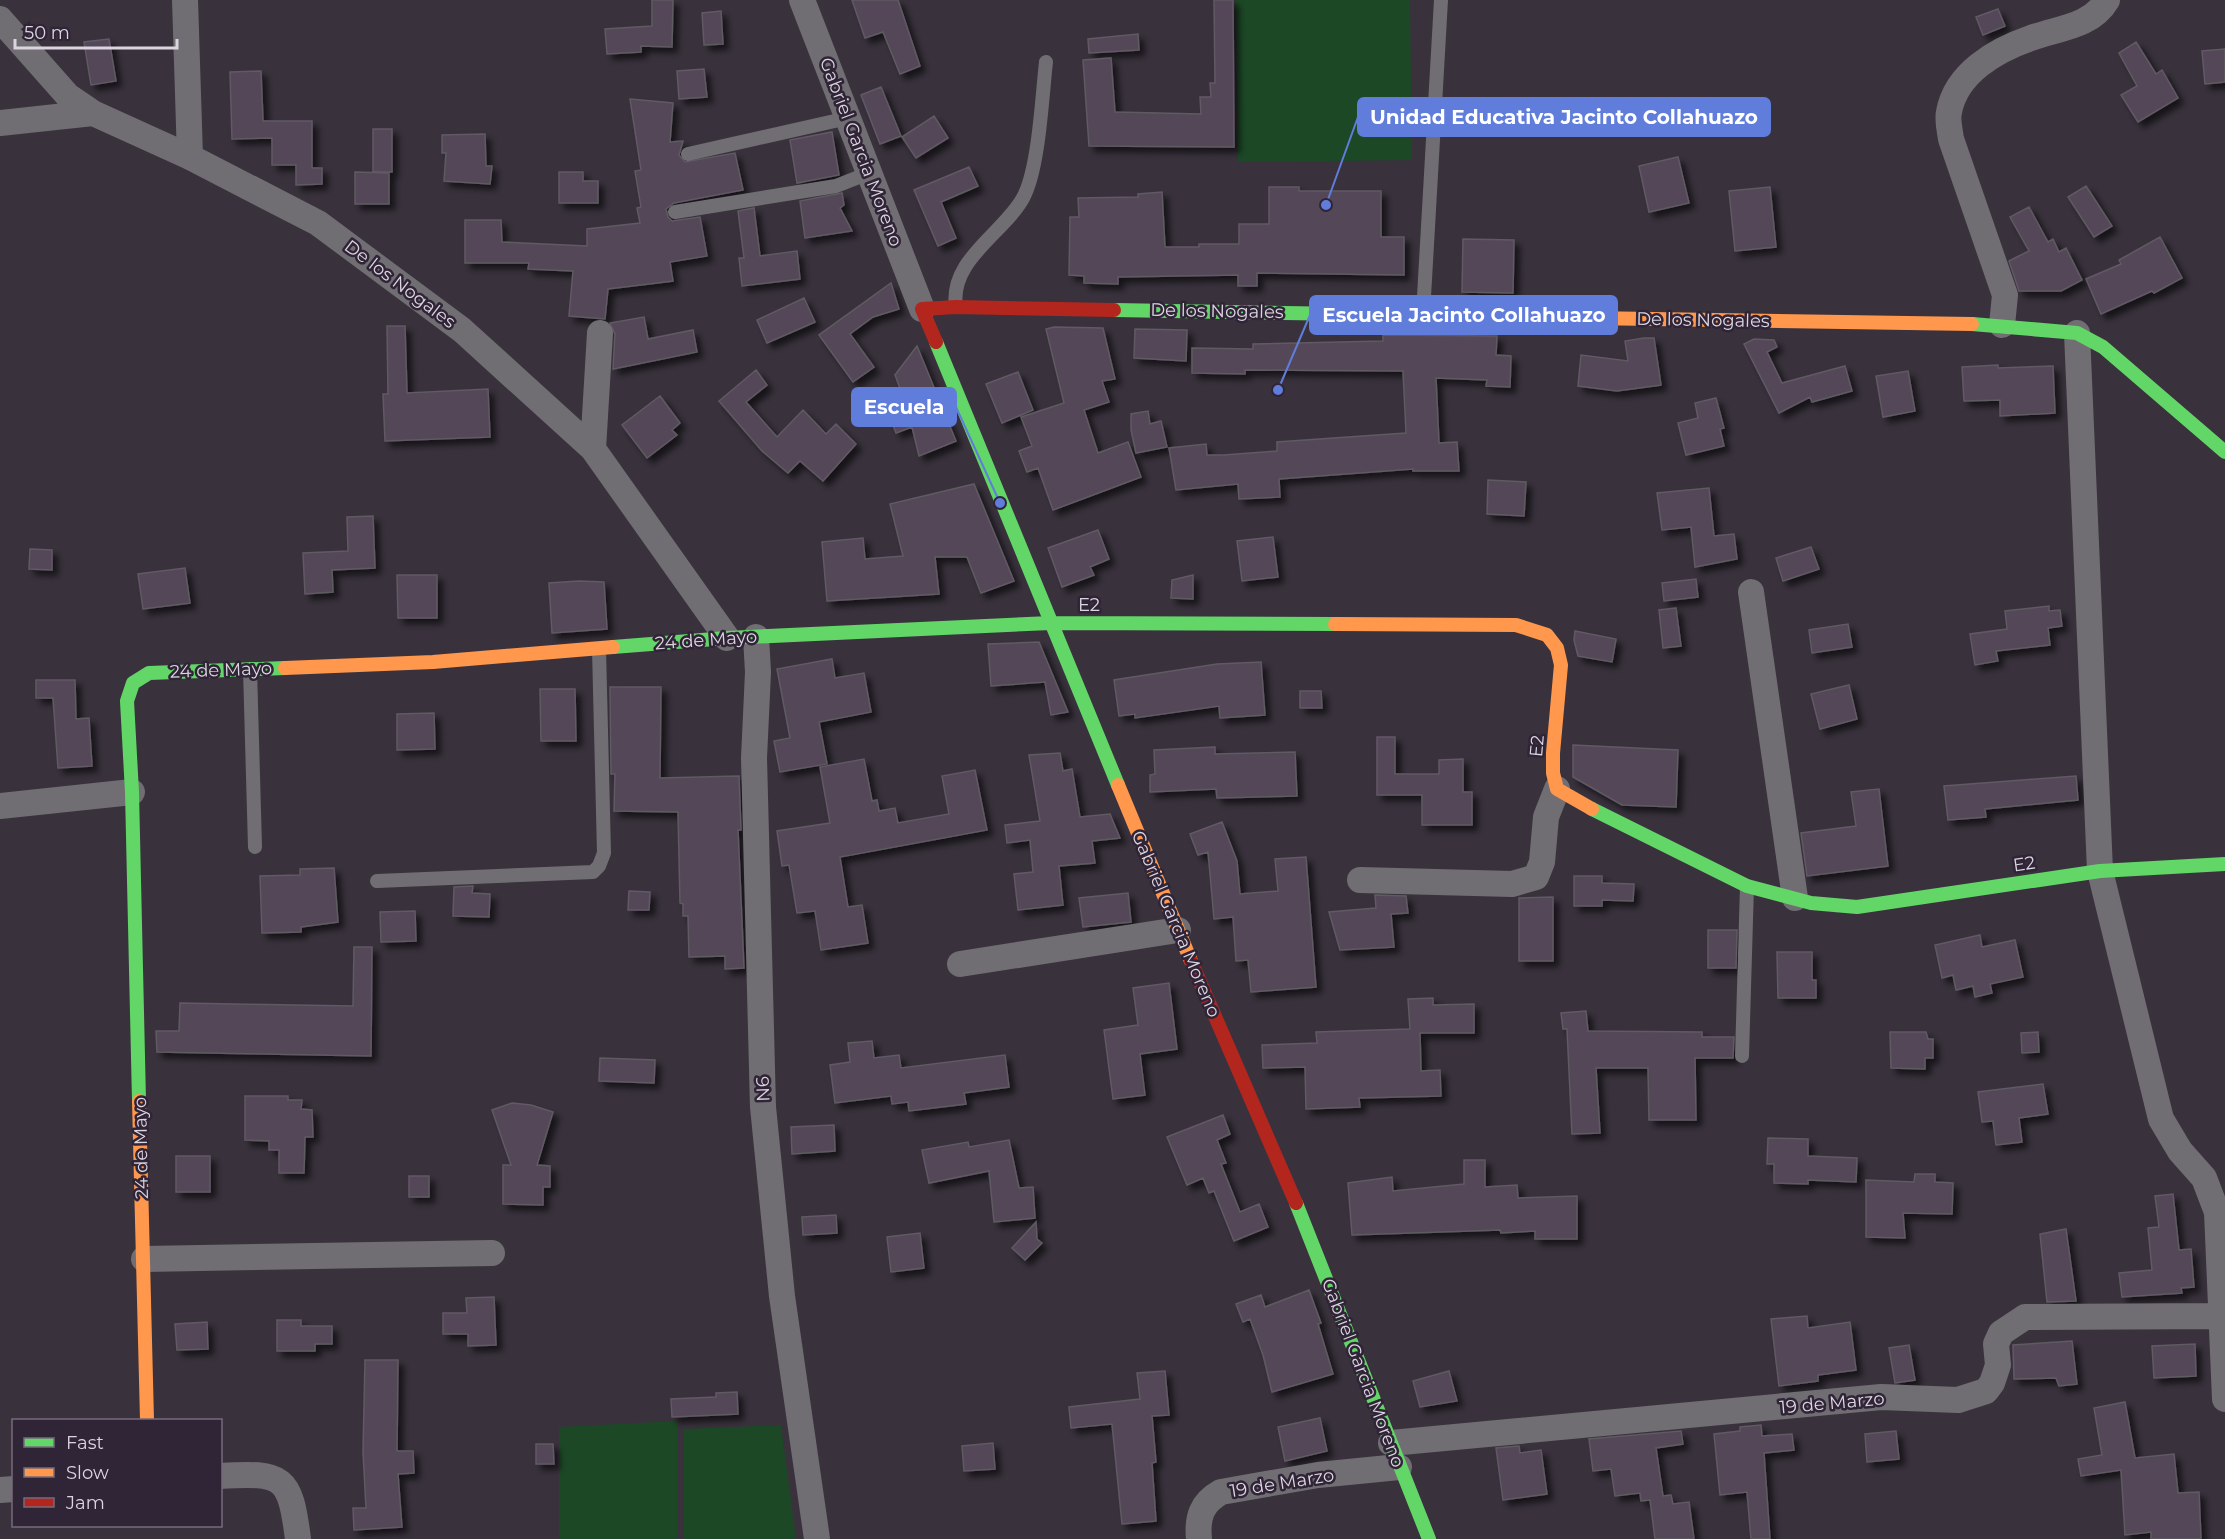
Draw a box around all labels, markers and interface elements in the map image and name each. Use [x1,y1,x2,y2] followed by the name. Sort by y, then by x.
[15,12,177,50] scale bar
[24,22,70,44] text: 50 m
[815,54,907,250] street label: Gabriel Garcia Moreno
[1358,98,1770,136] callout: Unidad Educativa Jacinto Collahuazo
[1370,105,1758,129] text: Unidad Educativa Jacinto Collahuazo
[340,235,460,333] street label: De los Nogales
[1310,296,1617,334] callout: Escuela Jacinto Collahuazo
[1150,299,1284,323] street label: De los Nogales
[1322,303,1606,327] text: Escuela Jacinto Collahuazo
[1636,308,1770,332] street label: De los Nogales
[852,388,956,426] callout: Escuela
[864,395,944,419] text: Escuela
[1078,594,1100,616] street label: E2
[654,625,758,655] street label: 24 de Mayo
[169,657,273,683] street label: 24 de Mayo
[1525,734,1549,758] street label: E2
[1127,827,1225,1021] street label: Gabriel Garcia Moreno
[2012,852,2036,876] street label: E2
[752,1076,774,1102] street label: N6
[129,1097,153,1199] street label: 24 de Mayo
[1317,1275,1409,1471] street label: Gabriel Garcia Moreno
[1779,1387,1885,1419] street label: 19 de Marzo
[12,1419,222,1527] legend
[66,1432,104,1454] text: Fast
[66,1462,109,1484] text: Slow
[1228,1464,1336,1502] street label: 19 de Marzo
[65,1492,105,1514] text: Jam

